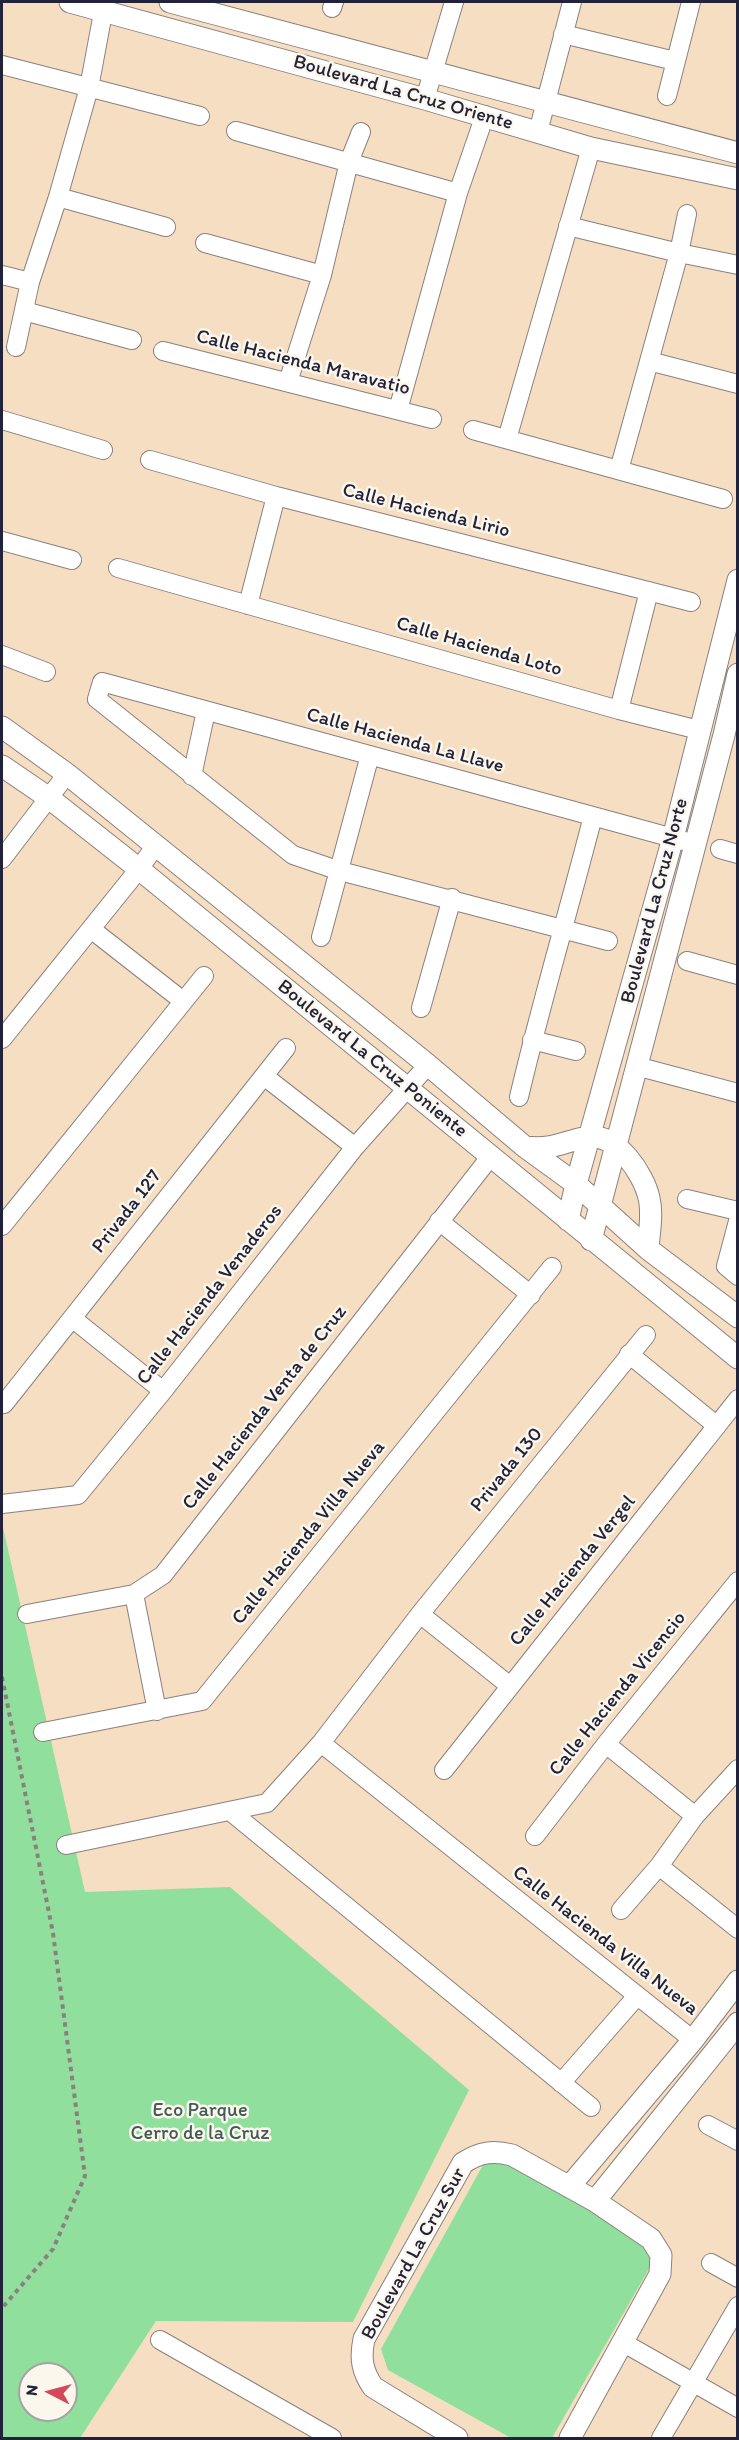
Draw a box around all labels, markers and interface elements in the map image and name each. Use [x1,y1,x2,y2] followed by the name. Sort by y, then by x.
[290,50,516,136] street label: Boulevard La Cruz Oriente
[193,325,413,401] street label: Calle Hacienda Maravatio
[340,479,512,543] street label: Calle Hacienda Lirio
[393,612,565,682] street label: Calle Hacienda Loto
[304,703,506,779] street label: Calle Hacienda La Llave
[616,796,694,1006] street label: Boulevard La Cruz Norte
[272,975,472,1143] street label: Boulevard La Cruz Poniente
[87,1166,167,1258] street label: Privada 127
[132,1200,288,1390] street label: Calle Hacienda Venaderos
[178,1301,352,1515] street label: Calle Hacienda Venta de Cruz
[466,1423,548,1517] street label: Privada 130
[227,1436,391,1630] street label: Calle Hacienda Villa Nueva
[505,1491,641,1651] street label: Calle Hacienda Vergel
[544,1607,692,1781] street label: Calle Hacienda Vicencio
[507,1861,703,2021] street label: Calle Hacienda Villa Nueva
[131,2099,269,2146] park label: Eco Parque Cerro de la Cruz
[357,2164,471,2344] street label: Boulevard La Cruz Sur
[18,2362,78,2422] north arrow
[22,2384,42,2397] text: N

